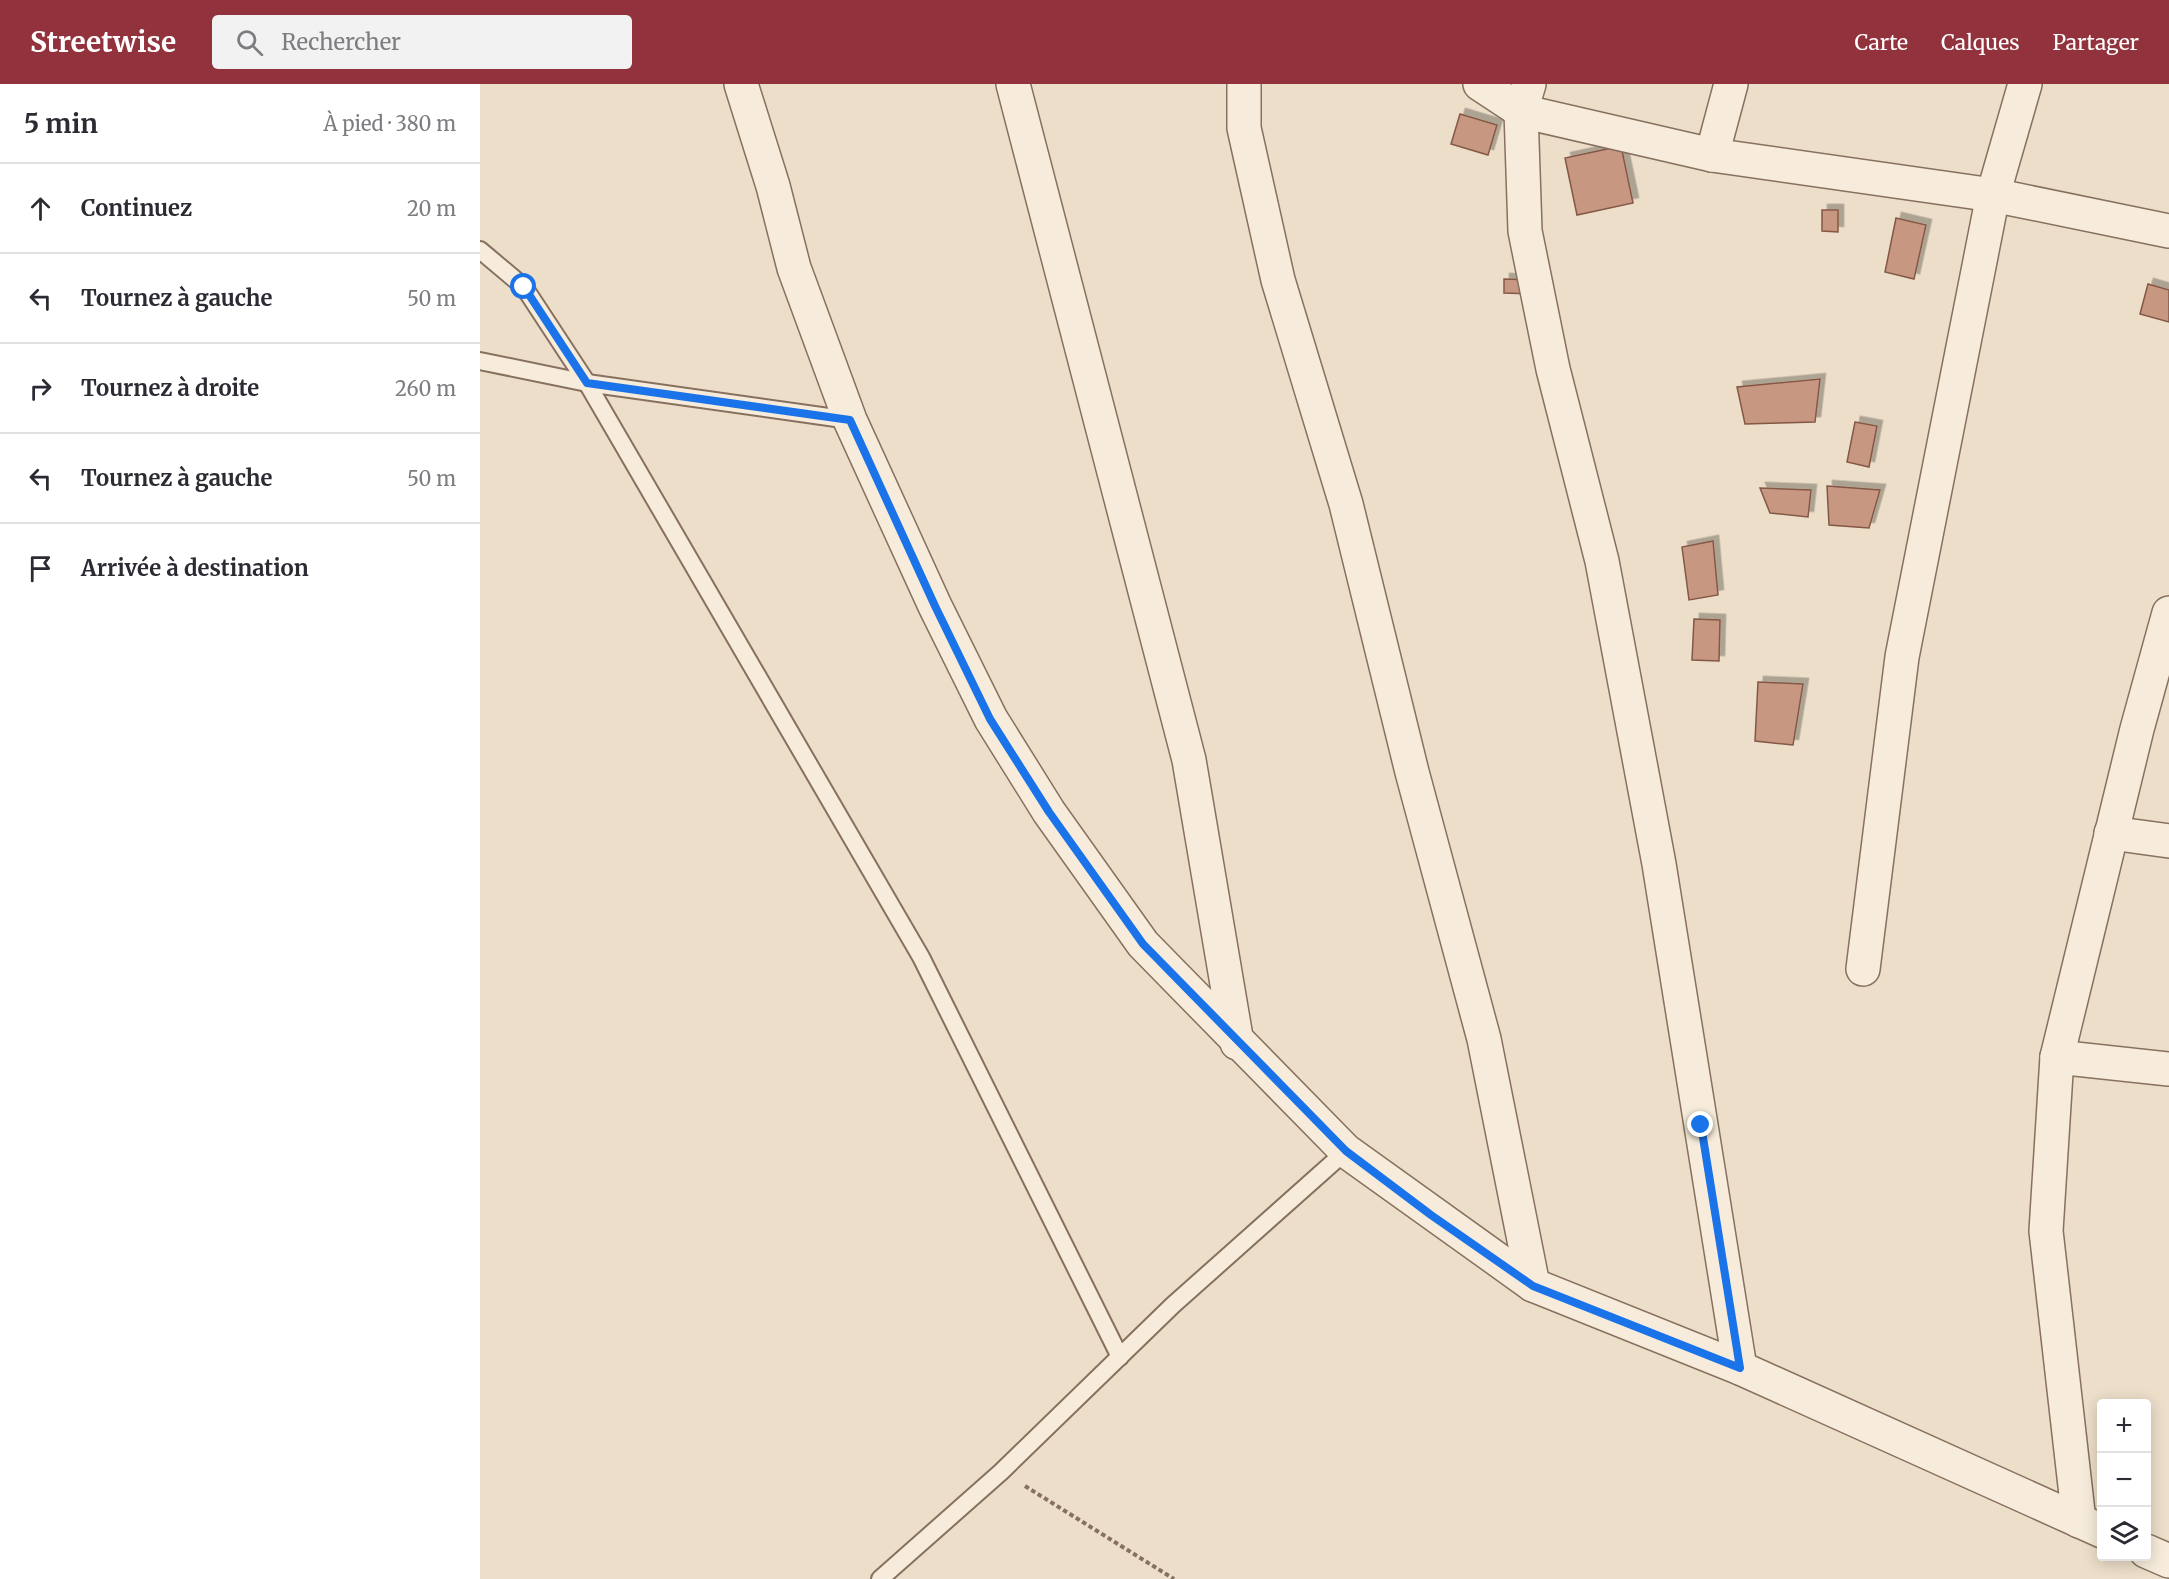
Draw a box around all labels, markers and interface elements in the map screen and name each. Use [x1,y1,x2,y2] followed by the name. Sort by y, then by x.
[212,15,632,69] search box
[30,24,176,60] text: Streetwise
[233,26,266,59] icon: search
[281,28,401,56] text: Rechercher
[1855,29,1908,56] text: Carte
[1941,29,2020,56] text: Calques
[2053,29,2139,56] text: Partager
[24,107,98,140] text: 5 min
[323,111,456,136] text: À pied · 380 m
[24,192,57,225] icon: ahead
[81,194,192,222] text: Continuez
[407,196,456,221] text: 20 m
[510,273,536,299] route start
[24,282,57,315] icon: left
[81,284,272,312] text: Tournez à gauche
[407,286,456,311] text: 50 m
[24,372,57,405] icon: right
[81,374,259,402] text: Tournez à droite
[395,376,456,401] text: 260 m
[24,462,57,495] icon: left
[81,464,272,492] text: Tournez à gauche
[407,466,456,491] text: 50 m
[24,552,57,585] icon: arrive
[81,554,309,582] text: Arrivée à destination
[1687,1111,1713,1137] route end
[2097,1399,2151,1561] map controls
[2097,1399,2151,1453] button: +
[2097,1453,2151,1507] button: −
[2097,1507,2151,1561] button: layers

